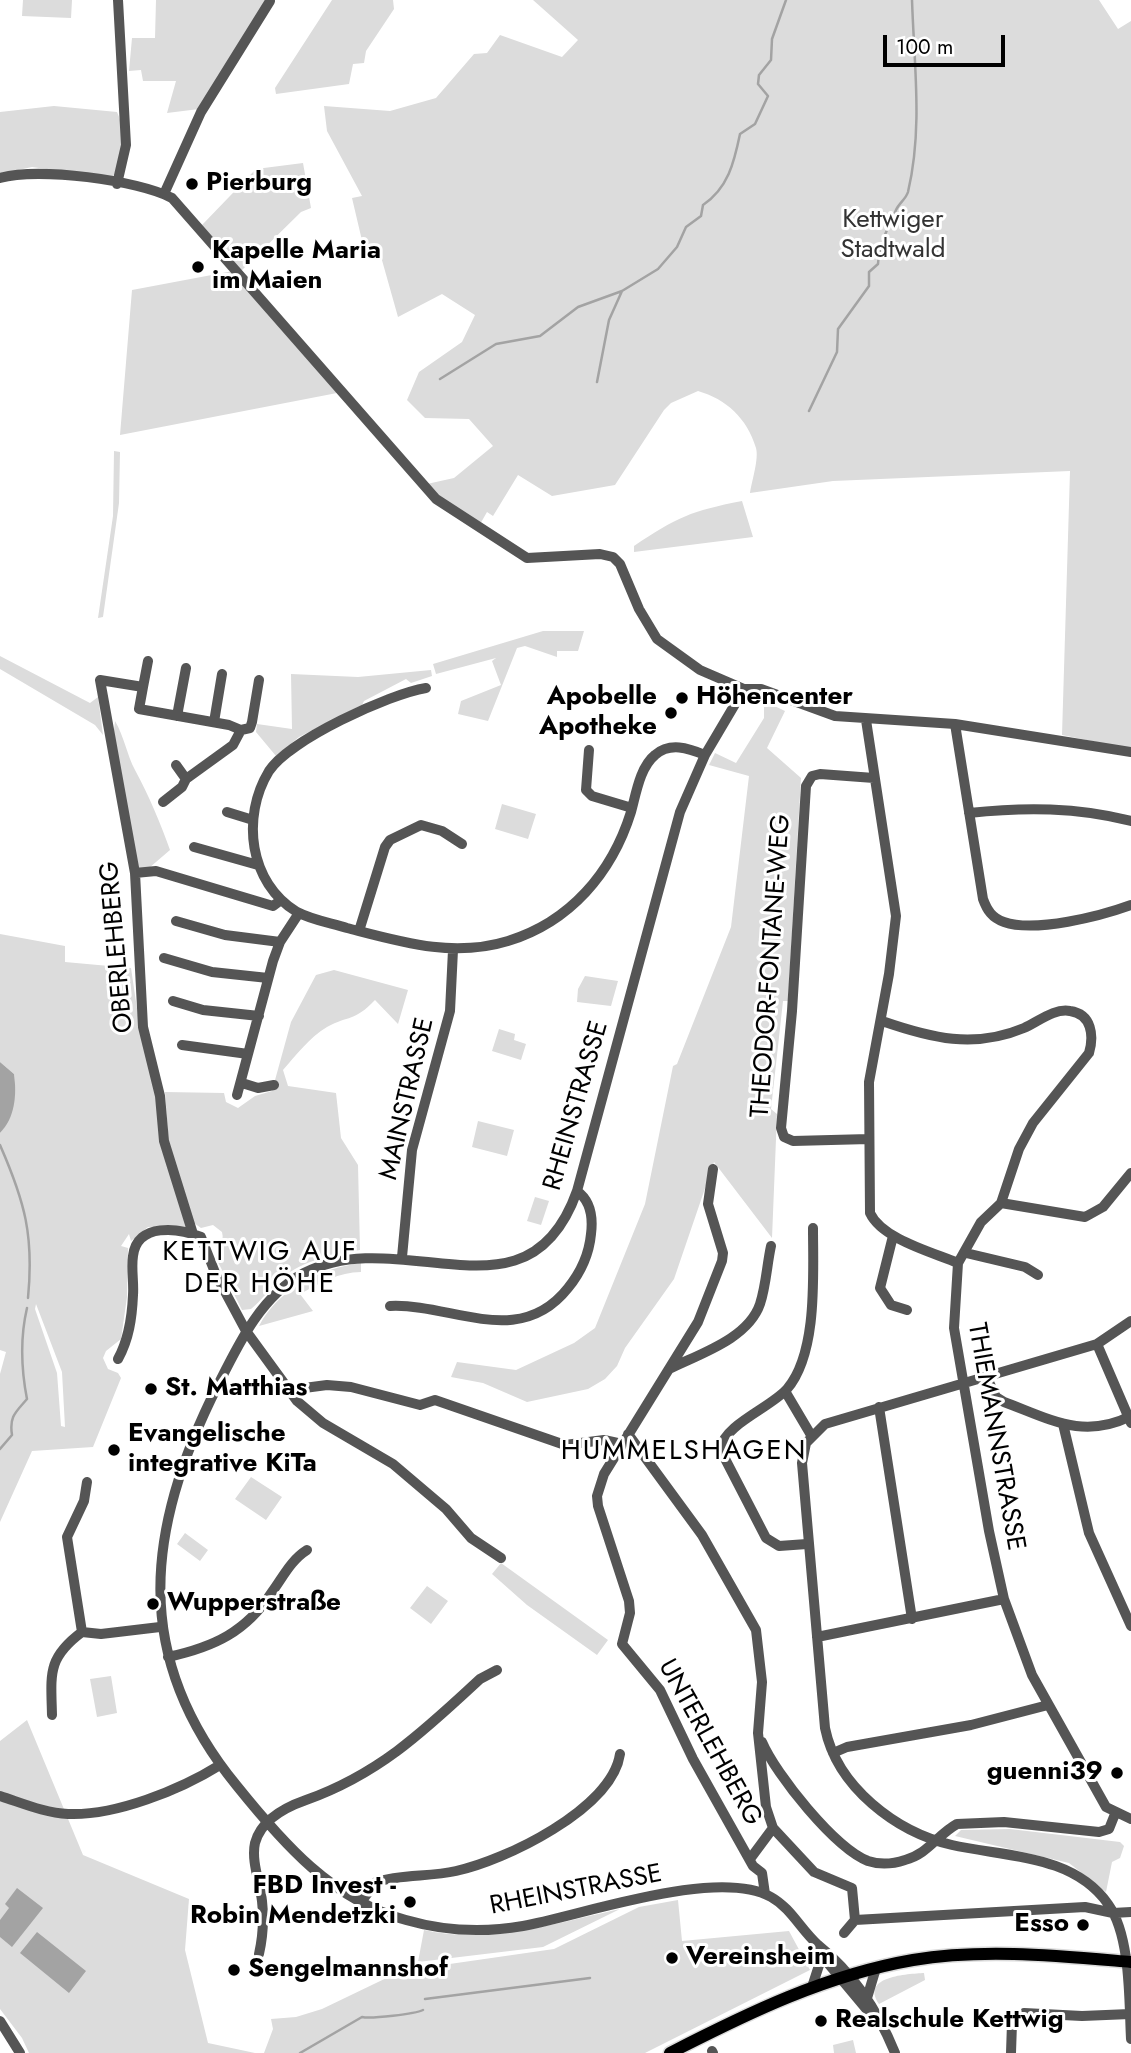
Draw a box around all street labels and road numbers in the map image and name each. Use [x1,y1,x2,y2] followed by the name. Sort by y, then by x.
[746,813,798,1119] street label: THEODOR-FONTANE-WEG
[95,860,141,1034] street label: OBERLEHBERG
[374,1015,442,1183] street label: MAINSTRASSE
[538,1018,616,1194] street label: RHEINSTRASSE
[960,1321,1030,1553] street label: THIEMANNSTRASSE
[650,1654,768,1832] street label: UNTERLEHBERG
[487,1859,665,1923] street label: RHEINSTRASSE

